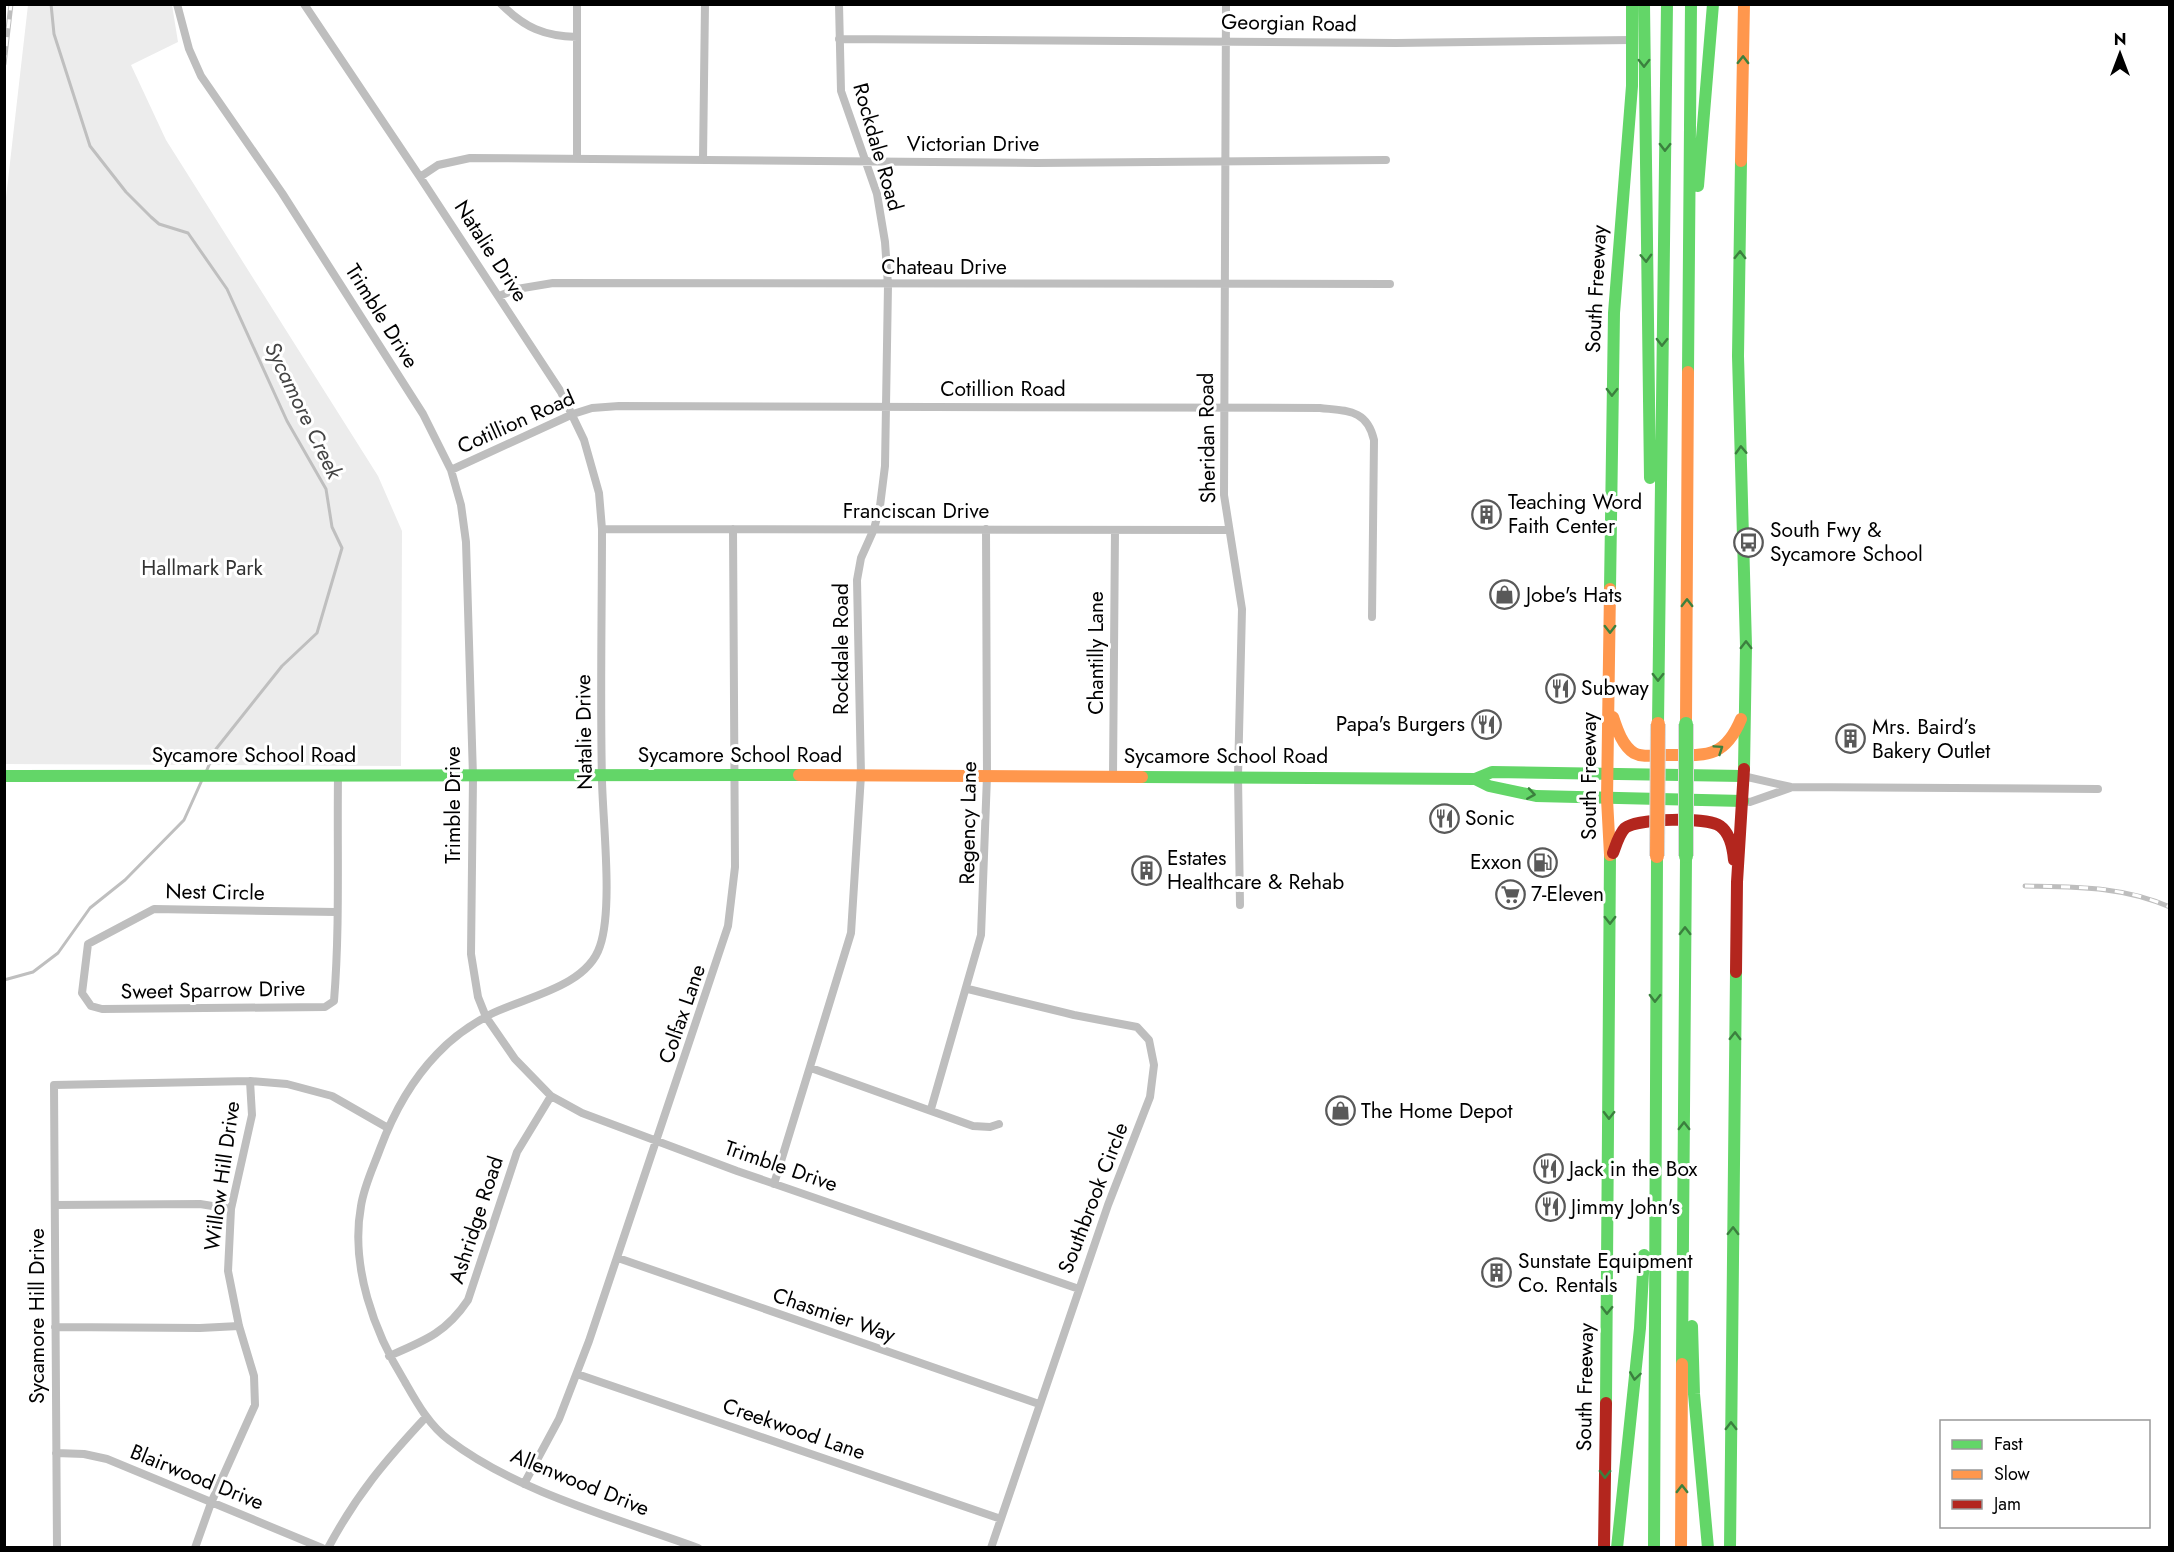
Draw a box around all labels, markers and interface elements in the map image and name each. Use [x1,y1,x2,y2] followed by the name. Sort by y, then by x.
[1221,7,1357,39] street label: Georgian Road
[2090,24,2150,84] north arrow
[2114,28,2126,51] text: N
[1737,55,1749,64] one-way arrow
[1638,58,1650,67] one-way arrow
[845,80,911,214] street label: Rockdale Road
[907,129,1040,159] street label: Victorian Drive
[1659,142,1672,151] one-way arrow
[447,194,535,308] street label: Natalie Drive
[1578,223,1614,354] street label: South Freeway
[1733,250,1746,259] one-way arrow
[881,252,1007,282] street label: Chateau Drive
[1639,253,1652,262] one-way arrow
[338,258,426,374] street label: Trimble Drive
[257,336,352,485] water label: Sycamore Creek
[1656,337,1668,346] one-way arrow
[1191,372,1223,504] street label: Sheridan Road
[940,374,1066,404] street label: Cotillion Road
[453,383,579,461] street label: Cotillion Road
[1606,388,1619,397] one-way arrow
[1735,445,1747,454] one-way arrow
[1508,487,1642,541] place label: Teaching Word Faith Center
[843,496,989,526] street label: Franciscan Drive
[1471,498,1503,530] building icon: Teaching Word Faith Center
[1770,515,1923,569] place label: South Fwy & Sycamore School
[1733,526,1765,558] bus stop icon: South Fwy & Sycamore School
[141,553,263,583] park label: Hallmark Park
[1489,579,1521,611] shop icon: Jobe's Hats
[1523,580,1622,610] place label: Jobe's Hats
[826,583,856,715] street label: Rockdale Road
[1081,591,1111,715] street label: Chantilly Lane
[1681,598,1693,607] one-way arrow
[1604,625,1616,634] one-way arrow
[1740,640,1752,649] one-way arrow
[1544,672,1576,704] restaurant icon: Subway
[1581,673,1649,703] place label: Subway
[1652,673,1664,682] one-way arrow
[568,674,600,790] street label: Natalie Drive
[1470,708,1502,740] restaurant icon: Papa's Burgers
[1336,709,1465,739] place label: Papa's Burgers
[1574,711,1604,840] street label: South Freeway
[1872,712,1990,766] place label: Mrs. Baird’s Bakery Outlet
[1835,723,1867,755] building icon: Mrs. Baird’s Bakery Outlet
[152,740,356,770] street label: Sycamore School Road
[638,740,842,770] street label: Sycamore School Road
[1124,741,1328,771] street label: Sycamore School Road
[438,746,468,864] street label: Trimble Drive
[1712,746,1723,757] one-way arrow
[952,761,984,885] street label: Regency Lane
[1525,787,1535,800] one-way arrow
[1428,802,1460,834] restaurant icon: Sonic
[1465,803,1515,833] place label: Sonic
[1167,843,1344,897] place label: Estates Healthcare & Rehab
[1527,846,1559,878] fuel station icon: Exxon
[1470,847,1522,877] place label: Exxon
[1130,854,1162,886] building icon: Estates Healthcare & Rehab
[165,876,265,908] street label: Nest Circle
[1494,878,1526,910] supermarket icon: 7-Eleven
[1531,879,1604,909] place label: 7-Eleven
[1604,915,1616,924] one-way arrow
[1679,927,1691,936] one-way arrow
[651,960,713,1068] street label: Colfax Lane
[120,973,306,1007] street label: Sweet Sparrow Drive
[1649,994,1661,1003] one-way arrow
[1728,1032,1741,1041] one-way arrow
[1324,1095,1356,1127] shop icon: The Home Depot
[1361,1096,1512,1126] place label: The Home Depot
[197,1099,247,1253] street label: Willow Hill Drive
[1603,1110,1615,1119] one-way arrow
[1050,1118,1136,1278] street label: Southbrook Circle
[1677,1122,1690,1131] one-way arrow
[720,1133,842,1199] street label: Trimble Drive
[441,1152,511,1288] street label: Ashridge Road
[1532,1153,1564,1185] restaurant icon: Jack in the Box
[1566,1154,1698,1184] place label: Jack in the Box
[1534,1191,1566,1223] restaurant icon: Jimmy John's
[1568,1192,1680,1222] place label: Jimmy John's
[1726,1227,1739,1236] one-way arrow
[22,1228,52,1404] street label: Sycamore Hill Drive
[1518,1246,1693,1300] place label: Sunstate Equipment Co. Rentals
[1481,1257,1513,1289] building icon: Sunstate Equipment Co. Rentals
[769,1280,900,1350] street label: Chasmier Way
[1601,1305,1613,1314] one-way arrow
[1569,1322,1601,1451] street label: South Freeway
[1629,1372,1642,1381] one-way arrow
[719,1391,870,1468] street label: Creekwood Lane
[1940,1420,2150,1528] legend
[1725,1422,1737,1431] one-way arrow
[1994,1431,2023,1457] text: Fast
[126,1437,269,1518] street label: Blairwood Drive
[506,1441,654,1524] street label: Allenwood Drive
[1994,1461,2031,1487] text: Slow
[1599,1469,1611,1478] one-way arrow
[1676,1485,1688,1494] one-way arrow
[1992,1491,2021,1517] text: Jam

